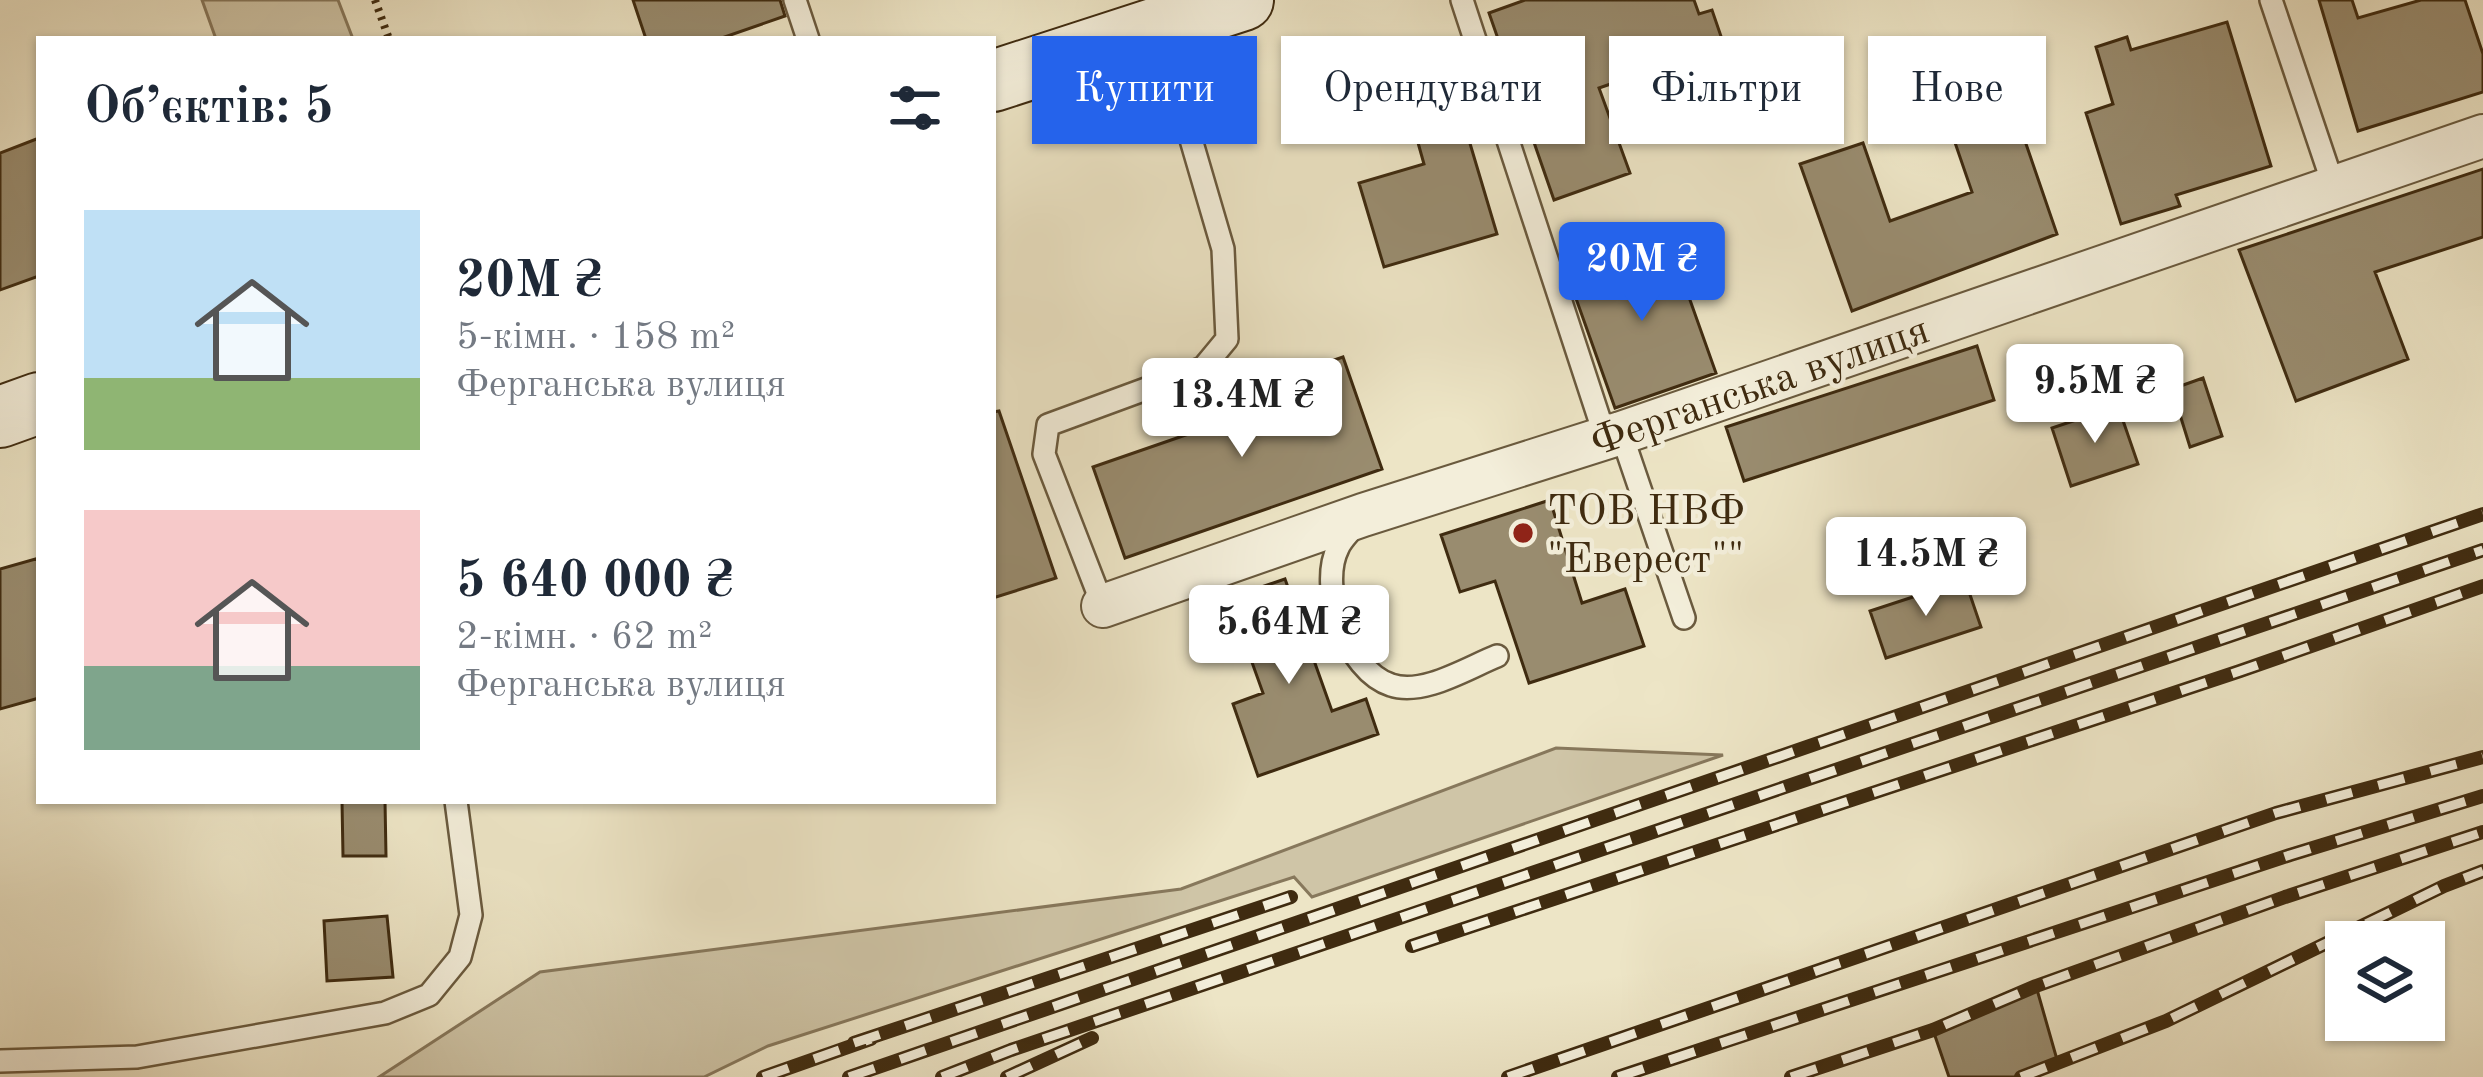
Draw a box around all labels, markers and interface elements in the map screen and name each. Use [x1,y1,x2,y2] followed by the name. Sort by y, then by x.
[1032,36,1257,144] chip: Купити
[1281,36,1585,144] chip: Орендувати
[1609,36,1844,144] chip: Фільтри
[1868,36,2046,144] chip: Нове
[882,75,948,141] icon: filters
[84,83,334,134] text: Об’єктів: 5
[1558,222,1726,324] pin: 20M ₴
[1586,241,1698,280] text: 20M ₴
[456,257,603,308] text: 20M ₴
[180,258,324,402] icon: home
[1586,310,1935,465] street label: Ферганська вулиця
[456,318,735,357] text: 5-кімн. · 158 m²
[1997,344,2193,446] pin: 9.5M ₴
[1131,358,1353,460] pin: 13.4M ₴
[2033,363,2157,402] text: 9.5M ₴
[456,366,786,405] text: Ферганська вулиця
[1169,377,1315,416] text: 13.4M ₴
[1547,492,1744,582] place label: ТОВ НВФ "Еверест""
[1815,517,2037,619] pin: 14.5M ₴
[1510,520,1536,546] marker: ТОВ НВФ "Еверест""
[1853,536,1999,575] text: 14.5M ₴
[456,557,734,608] text: 5 640 000 ₴
[180,558,324,702] icon: home
[1178,585,1400,687] pin: 5.64M ₴
[1216,604,1362,643] text: 5.64M ₴
[456,618,713,657] text: 2-кімн. · 62 m²
[456,666,786,705] text: Ферганська вулиця
[2325,921,2445,1041] map controls
[2325,921,2445,1041] button: layers

